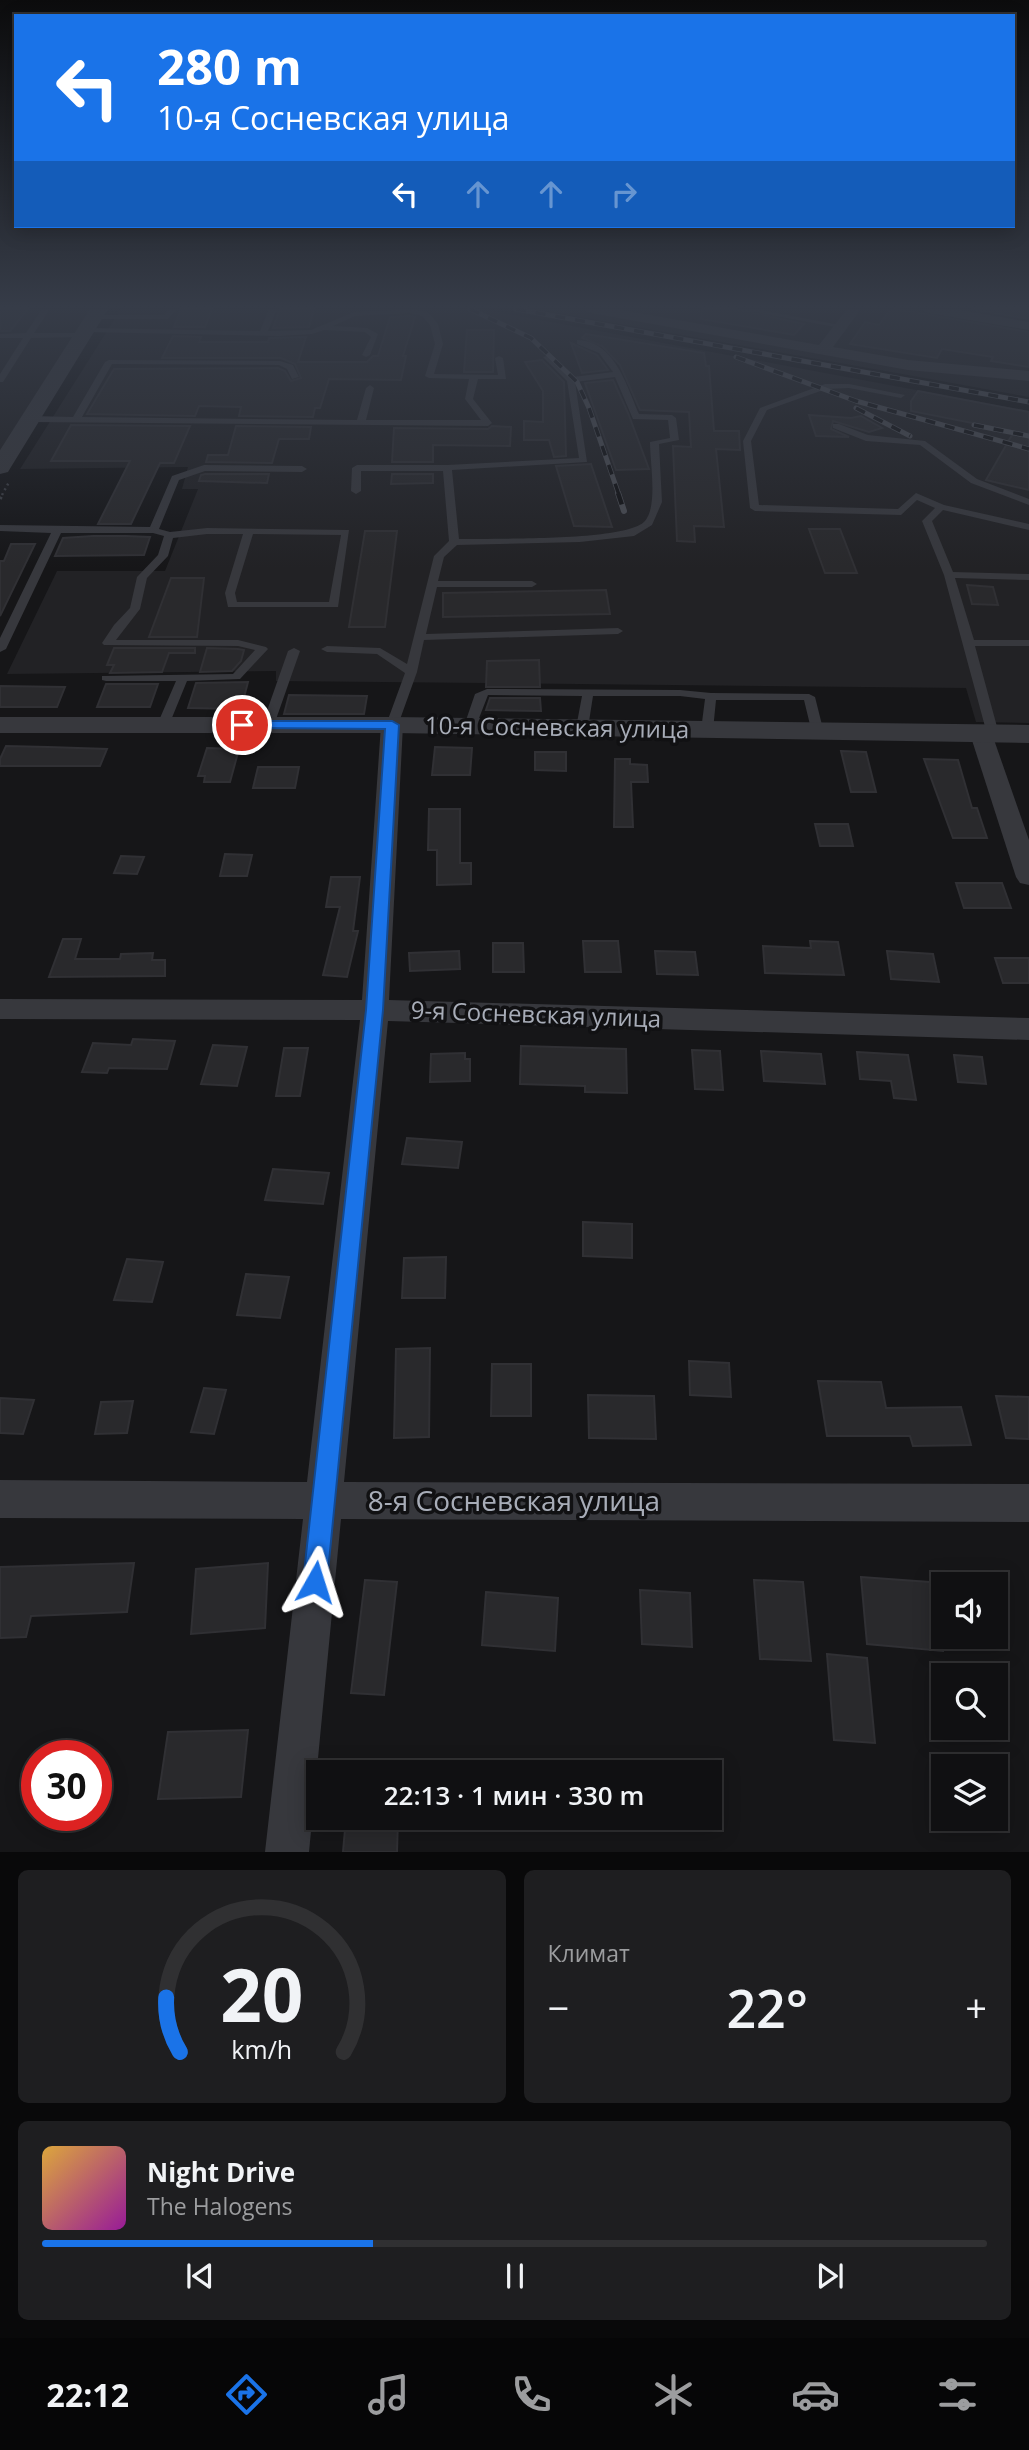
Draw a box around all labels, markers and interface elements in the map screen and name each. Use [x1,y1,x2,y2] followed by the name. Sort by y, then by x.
[157,33,302,99] text: 280 m
[42,42,133,133] icon: left
[157,96,509,139] text: 10-я Сосневская улица
[386,175,424,213] icon: left
[459,175,497,213] icon: ahead
[532,175,570,213] icon: ahead
[605,175,643,213] icon: right
[212,695,272,755] pin
[223,706,261,744] icon: arrive
[425,708,689,745] street label: 10-я Сосневская улица
[410,993,662,1034] street label: 9-я Сосневская улица
[368,1481,660,1519] street label: 8-я Сосневская улица
[278,1545,352,1619] position arrow
[931,1572,1008,1831] map controls
[931,1572,1008,1649] button: sound
[931,1663,1008,1740] button: search
[21,1740,112,1831] speed limit sign: 30
[931,1754,1008,1831] button: layers
[384,1777,644,1813] text: 22:13 · 1 мин · 330 m
[548,1937,630,1969] text: Климат
[220,1945,303,2044] text: 20
[726,1972,808,2043] text: 22°
[548,1981,569,2033] text: −
[965,1981,987,2033] text: +
[231,2032,292,2066] text: km/h
[147,2154,295,2190] text: Night Drive
[147,2190,293,2222] text: The Halogens
[181,2257,219,2295] icon: previous
[496,2257,534,2295] icon: pause
[811,2257,849,2295] icon: next
[222,2370,271,2419] icon: directions
[364,2370,413,2419] icon: music
[507,2370,556,2419] icon: phone
[649,2370,698,2419] icon: climate
[791,2370,840,2419] icon: car
[933,2370,982,2419] icon: filters
[47,2373,129,2416] text: 22:12

